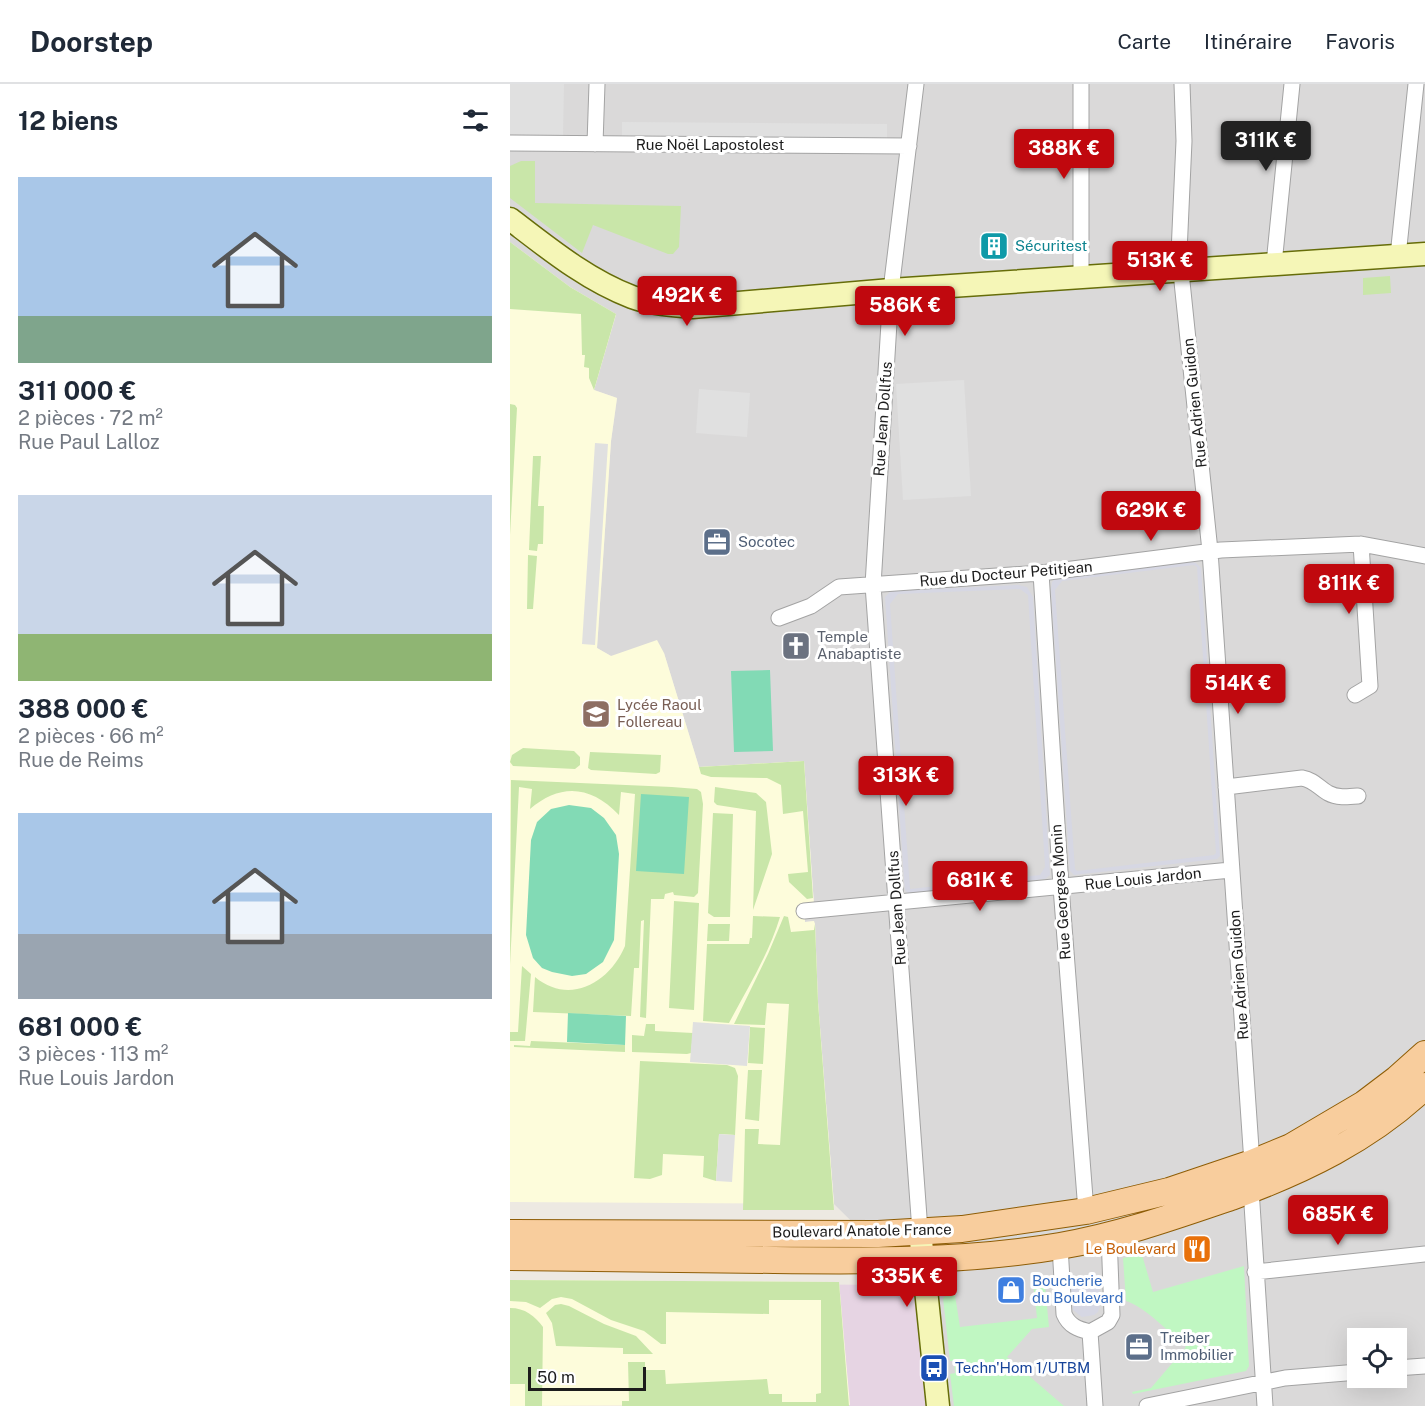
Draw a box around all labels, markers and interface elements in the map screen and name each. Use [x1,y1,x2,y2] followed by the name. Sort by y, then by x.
[30,25,153,58] text: Doorstep
[1117,29,1171,54] text: Carte
[1204,29,1292,54] text: Itinéraire
[1325,29,1395,54] text: Favoris
[459,104,492,137] icon: filters
[18,105,118,136] text: 12 biens
[1217,121,1315,172] pin: 311K €
[1235,128,1297,152] text: 311K €
[1015,129,1113,180] pin: 388K €
[636,136,784,153] street label: Rue Noël Lapostolest
[1028,136,1100,160] text: 388K €
[201,216,309,324] icon: home
[978,230,1010,262] building icon: Sécuritest
[1015,237,1088,254] place label: Sécuritest
[1111,241,1209,292] pin: 513K €
[1126,248,1194,272] text: 513K €
[638,276,736,327] pin: 492K €
[652,283,722,307] text: 492K €
[856,286,954,337] pin: 586K €
[869,293,941,317] text: 586K €
[1179,337,1210,469] street label: Rue Adrien Guidon
[870,361,895,477] street label: Rue Jean Dollfus
[18,375,136,406] text: 311 000 €
[18,406,163,430] text: 2 pièces · 72 m²
[18,430,160,454] text: Rue Paul Lalloz
[1102,491,1200,542] pin: 629K €
[1116,498,1186,522] text: 629K €
[701,526,733,558] office icon: Socotec
[738,533,795,550] place label: Socotec
[201,534,309,642] icon: home
[919,557,1093,590] street label: Rue du Docteur Petitjean
[1300,564,1398,615] pin: 811K €
[1318,571,1380,595] text: 811K €
[817,628,901,662] place label: Temple Anabaptiste
[780,630,812,662] church icon: Temple Anabaptiste
[1189,664,1287,715] pin: 514K €
[1204,671,1272,695] text: 514K €
[18,693,149,724] text: 388 000 €
[617,696,702,730] place label: Lycée Raoul Follereau
[580,698,612,730] school or university icon: Lycée Raoul Follereau
[18,724,164,748] text: 2 pièces · 66 m²
[18,748,144,772] text: Rue de Reims
[857,756,955,807] pin: 313K €
[872,763,940,787] text: 313K €
[1047,824,1074,960] street label: Rue Georges Monin
[884,850,909,966] street label: Rue Jean Dollfus
[201,852,309,960] icon: home
[931,861,1029,912] pin: 681K €
[1084,864,1202,893] street label: Rue Louis Jardon
[946,868,1014,892] text: 681K €
[1225,909,1252,1041] street label: Rue Adrien Guidon
[18,1011,142,1042] text: 681 000 €
[18,1042,168,1066] text: 3 pièces · 113 m²
[18,1066,174,1090] text: Rue Louis Jardon
[1289,1195,1387,1246] pin: 685K €
[1302,1202,1374,1226] text: 685K €
[772,1220,952,1241] street label: Boulevard Anatole France
[1181,1233,1213,1265] restaurant icon: Le Boulevard
[1085,1240,1176,1257] place label: Le Boulevard
[858,1257,956,1308] pin: 335K €
[871,1264,943,1288] text: 335K €
[1032,1272,1124,1306] place label: Boucherie du Boulevard
[995,1274,1027,1306] shop icon: Boucherie du Boulevard
[1347,1328,1407,1388] map controls
[1347,1328,1407,1388] button: locate
[1160,1329,1234,1363] place label: Treiber Immobilier
[1123,1331,1155,1363] office icon: Treiber Immobilier
[918,1352,950,1384] bus stop icon: Techn'Hom 1/UTBM
[955,1359,1090,1376] place label: Techn'Hom 1/UTBM
[528,1364,646,1392] scale bar
[537,1368,575,1387] text: 50 m

